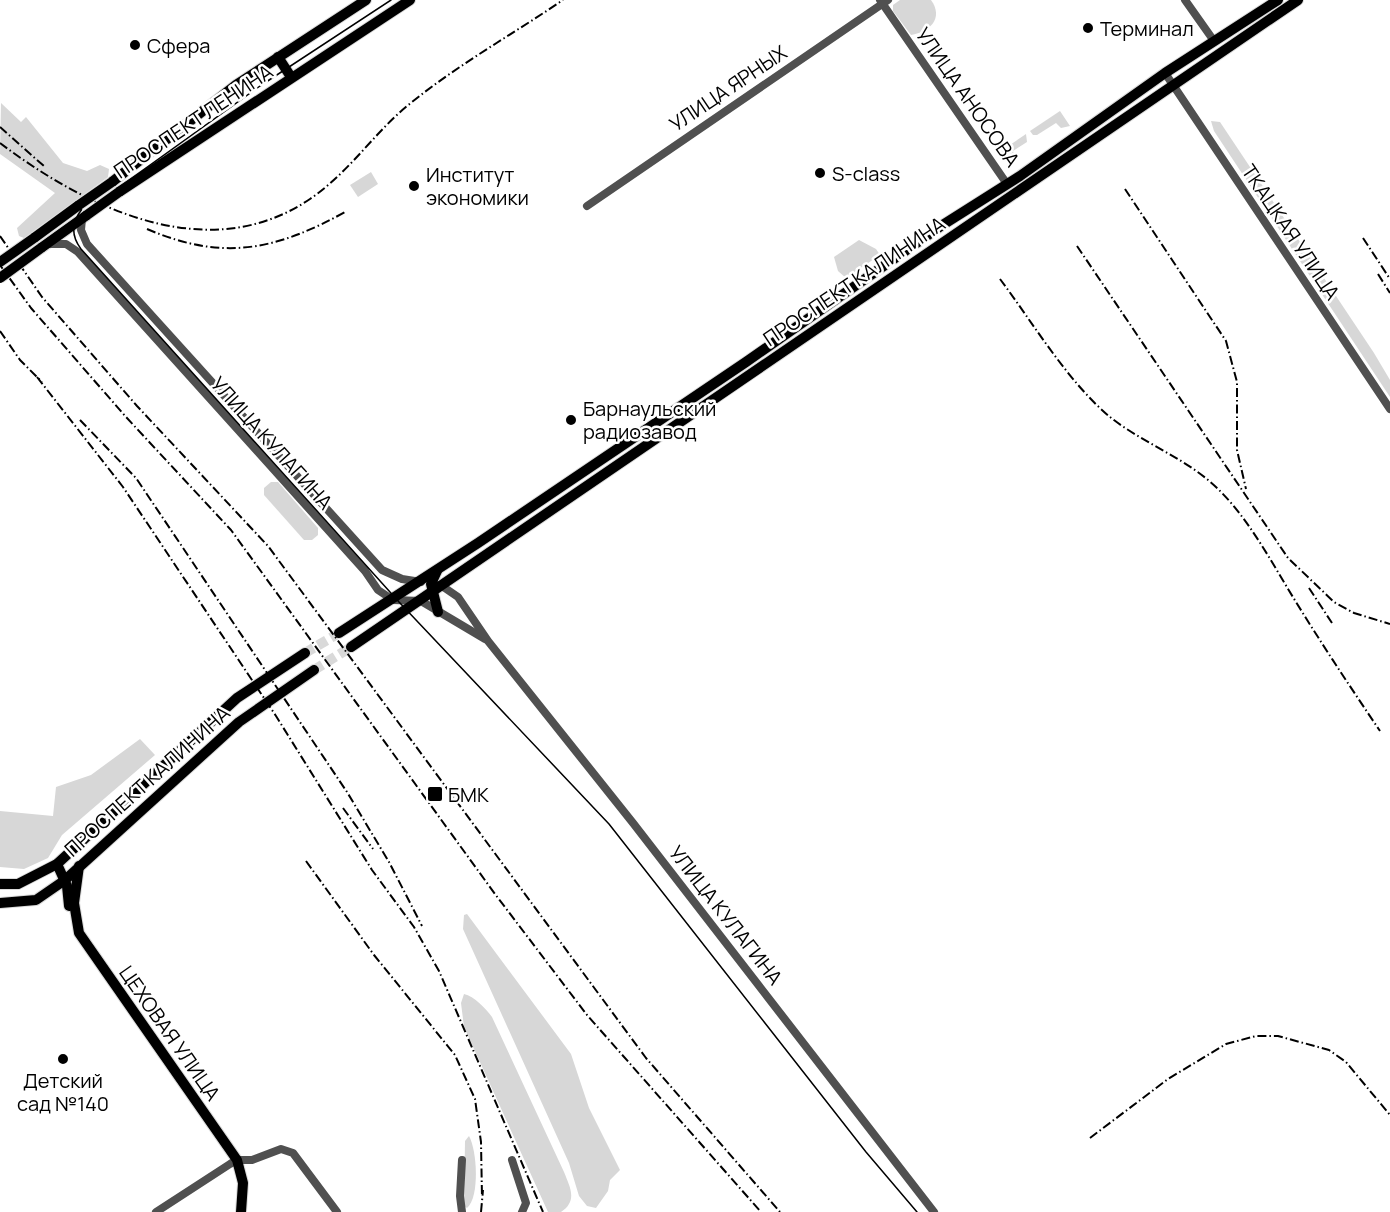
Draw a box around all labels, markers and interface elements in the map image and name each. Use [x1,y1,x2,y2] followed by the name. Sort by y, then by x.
[1100,15,1194,42] place label: Терминал
[1081,21,1095,35] marker: Терминал
[910,22,1026,172] street label: УЛИЦА АНОСОВА
[147,32,210,59] place label: Сфера
[128,38,142,52] marker: Сфера
[664,39,792,137] street label: УЛИЦА ЯРНЫХ
[108,58,278,184] street label: ПРОСПЕКТ ЛЕНИНА
[1236,159,1346,305] street label: ТКАЦКАЯ УЛИЦА
[832,160,900,187] place label: S-class
[426,161,529,211] place label: Институт экономики
[813,166,827,180] marker: S-class
[407,179,421,193] marker: Институт экономики
[758,210,950,352] street label: ПРОСПЕКТ КАЛИНИНА
[205,371,339,515] street label: УЛИЦА КУЛАГИНА
[583,395,716,445] place label: Барнаульский радиозавод
[564,413,578,427] marker: Барнаульский радиозавод
[59,699,236,863] street label: ПРОСПЕКТ КАЛИНИНА
[448,781,489,808] place label: БМК
[426,785,444,803] marker: БМК
[663,840,789,991] street label: УЛИЦА КУЛАГИНА
[113,960,227,1106] street label: ЦЕХОВАЯ УЛИЦА
[56,1052,70,1066] marker: Детский сад №140
[17,1067,109,1117] place label: Детский сад №140

